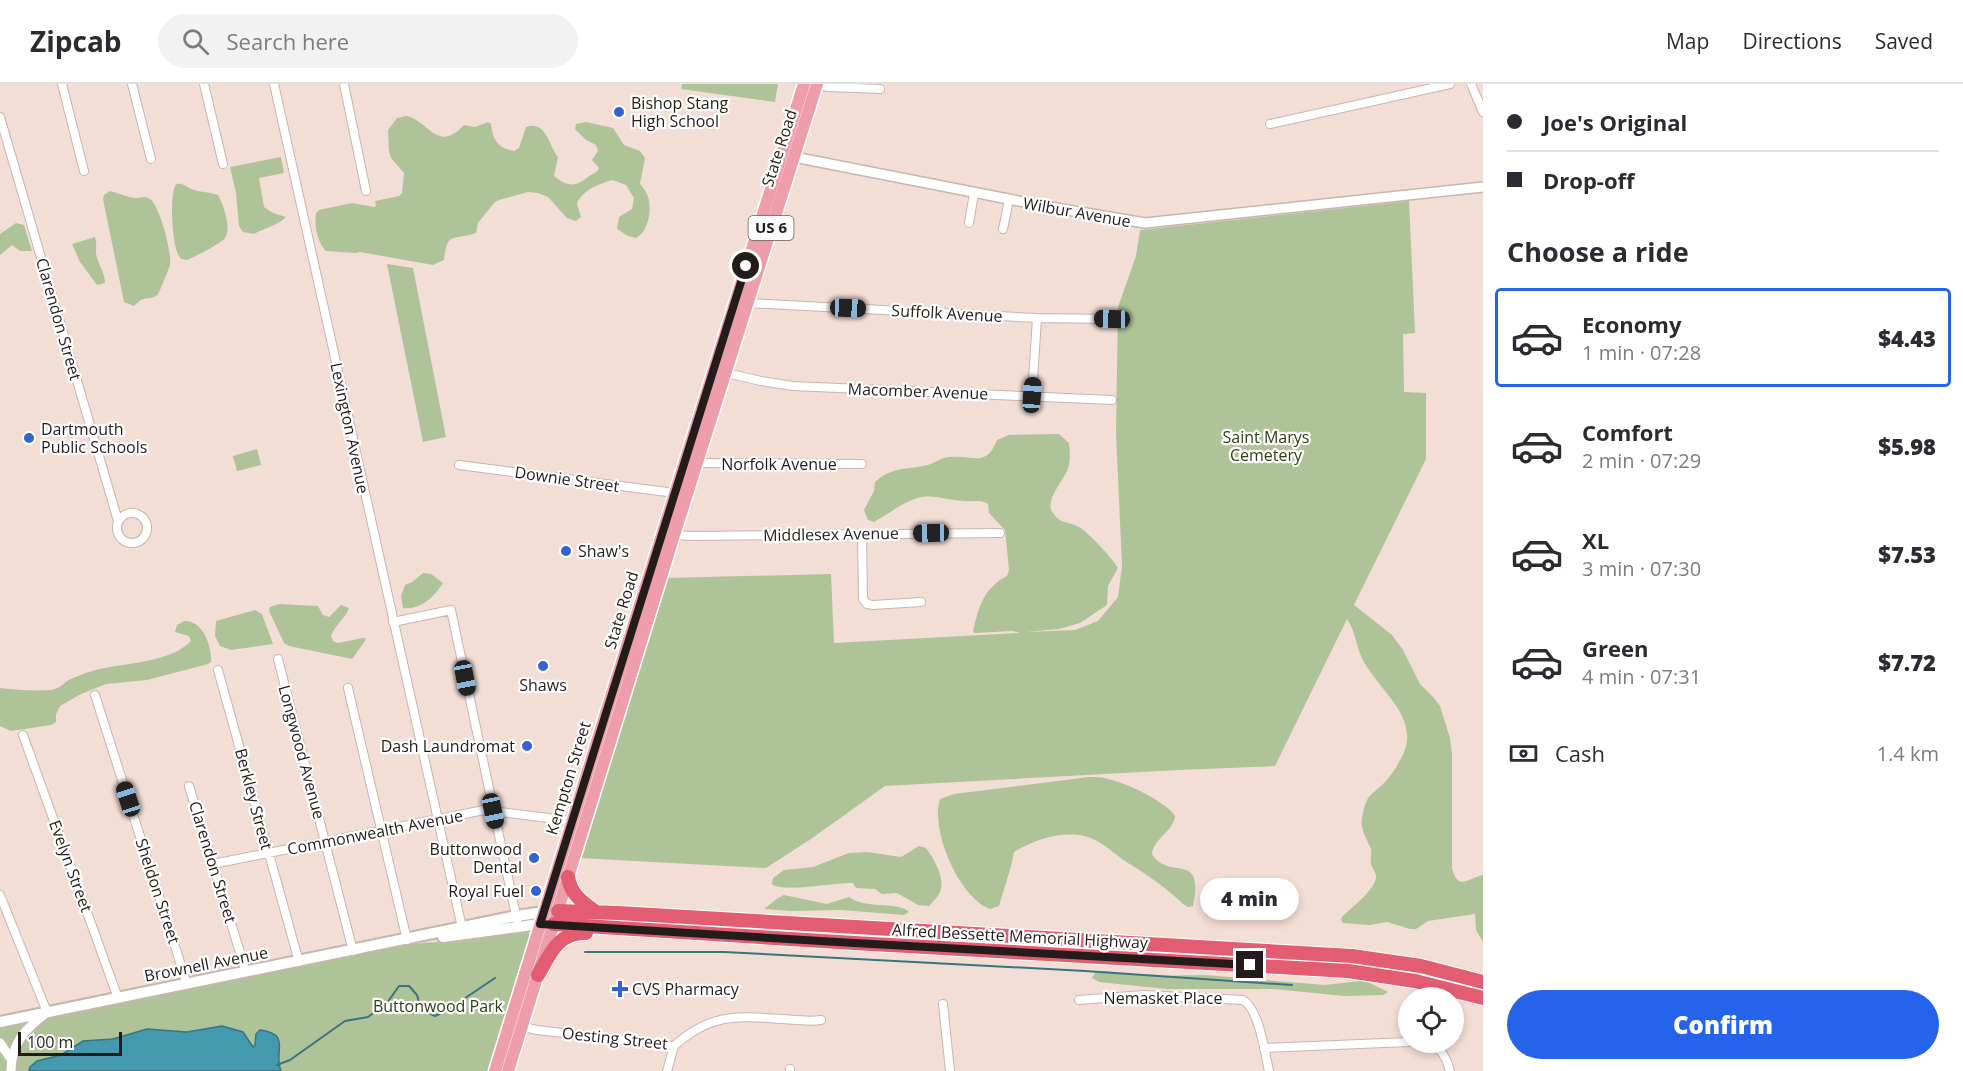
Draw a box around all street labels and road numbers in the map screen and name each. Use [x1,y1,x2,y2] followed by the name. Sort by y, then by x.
[756,106,802,190] street label: State Road
[1021,192,1133,232] street label: Wilbur Avenue
[748,216,794,240] road number: US 6
[31,255,87,383] street label: Clarendon Street
[891,299,1003,327] street label: Suffolk Avenue
[325,361,375,495] street label: Lexington Avenue
[847,378,989,404] street label: Macomber Avenue
[721,453,837,475] street label: Norfolk Avenue
[513,461,621,497] street label: Downie Street
[763,522,899,546] street label: Middlesex Avenue
[599,568,643,652] street label: State Road
[274,683,330,821] street label: Longwood Avenue
[540,718,596,837] street label: Kempton Street
[230,746,278,852] street label: Berkley Street
[184,798,242,926] street label: Clarendon Street
[285,804,465,860] street label: Commonwealth Avenue
[44,817,98,915] street label: Evelyn Street
[131,835,185,947] street label: Sheldon Street
[891,918,1149,954] street label: Alfred Bessette Memorial Highway
[142,941,270,987] street label: Brownell Avenue
[1104,987,1222,1009] street label: Nemasket Place
[561,1022,669,1055] street label: Oesting Street

